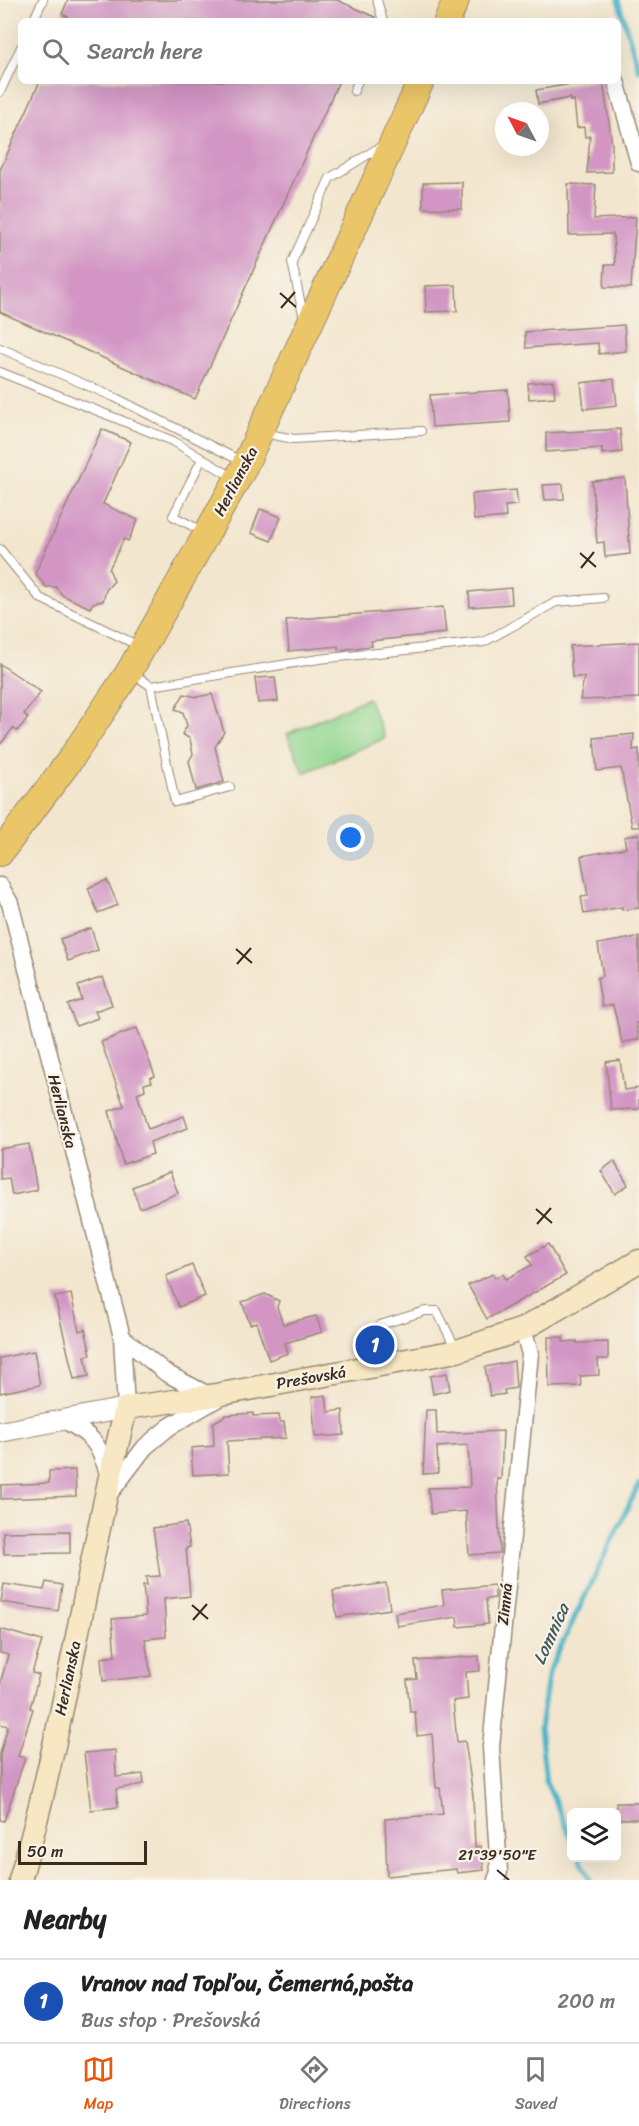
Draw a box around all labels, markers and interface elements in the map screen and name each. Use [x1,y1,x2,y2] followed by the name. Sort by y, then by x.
[18,18,621,84] search box
[87,32,203,71] text: Search here
[39,35,72,68] icon: search
[495,102,549,156] north arrow
[205,441,266,521] street label: Herlianska
[336,823,365,852] your location
[39,1071,86,1151] street label: Herlianska
[356,1322,394,1368] pin: 1
[274,1357,348,1398] street label: Prešovská
[488,1582,521,1626] street label: Zimná
[523,1596,579,1670] water label: Lomnica
[45,1638,90,1718] street label: Herlianska
[567,1808,621,1862] map controls
[567,1808,621,1862] button: layers
[27,1837,63,1866] text: 50 m
[18,1838,147,1866] scale bar
[458,1842,538,1868] text: 21°39'50"E
[24,1896,106,1942] text: Nearby
[81,1964,413,2003] text: Vranov nad Topľou, Čemerná,pošta
[39,1984,48,2019] text: 1
[558,1984,615,2019] text: 200 m
[81,2003,261,2038] text: Bus stop · Prešovská
[82,2053,115,2118] tab: Map
[279,2053,351,2118] tab: Directions
[515,2053,557,2118] tab: Saved

